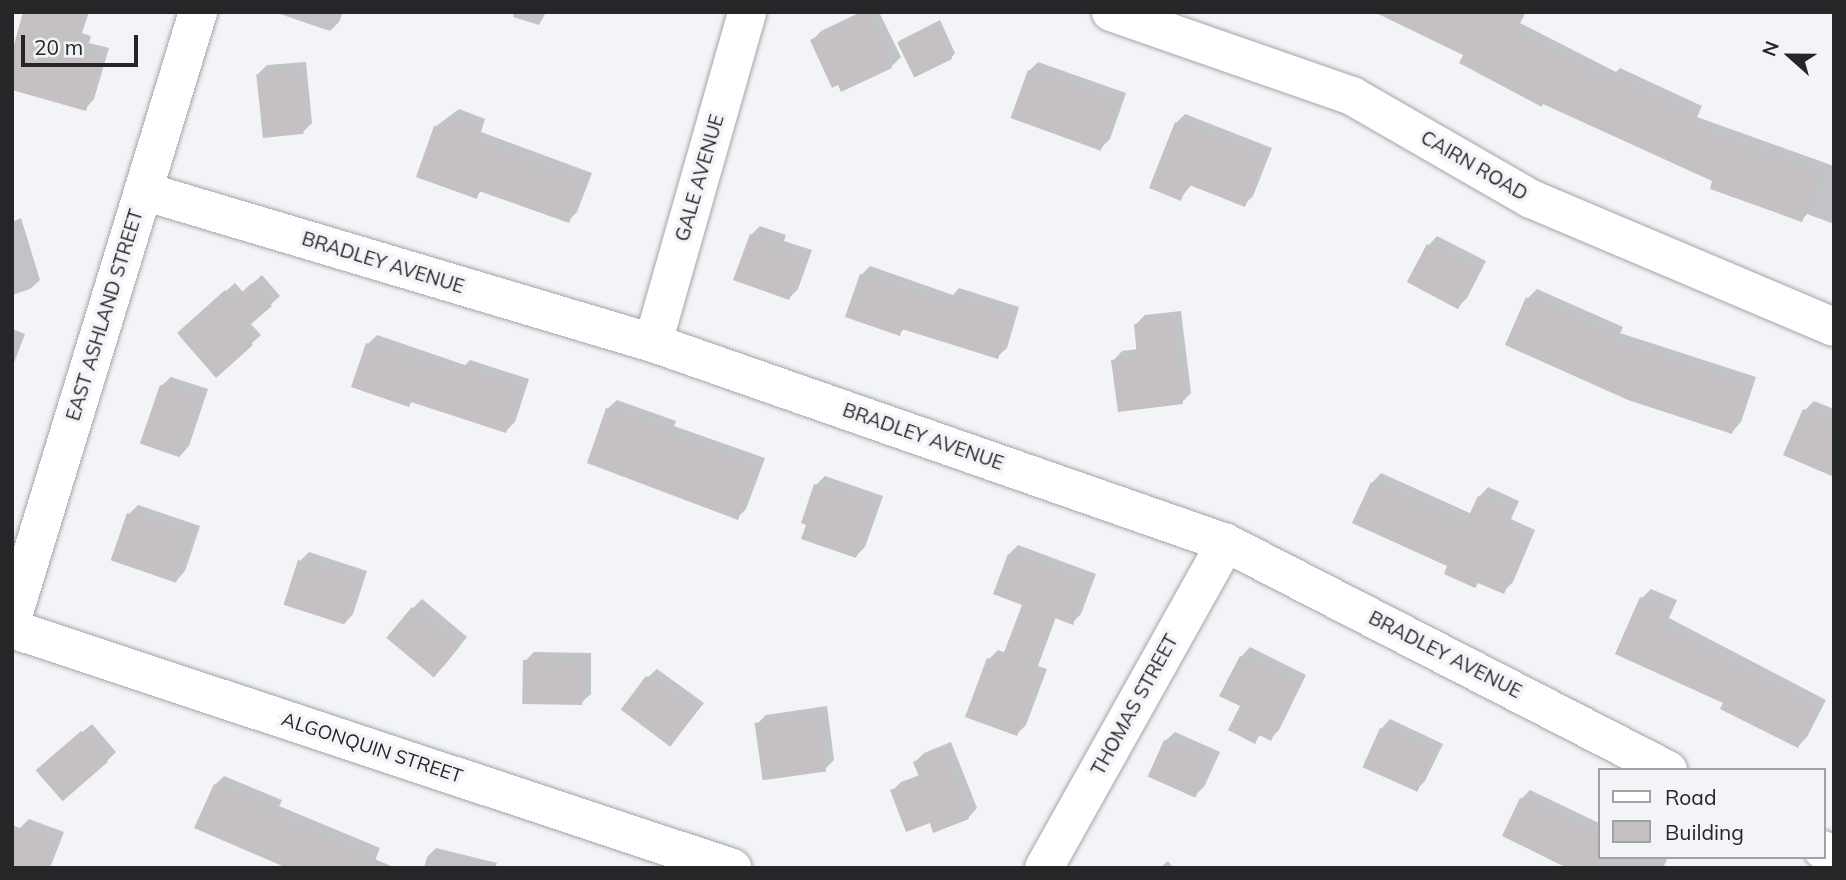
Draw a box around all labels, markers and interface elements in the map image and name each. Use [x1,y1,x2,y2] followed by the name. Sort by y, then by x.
[24,21,142,65] scale bar
[1755,21,1825,91] north arrow
[34,34,83,60] text: 20 m
[1757,37,1784,59] text: N
[671,112,729,244] street label: GALE AVENUE
[1417,126,1531,206] street label: CAIRN ROAD
[62,206,148,424] street label: EAST ASHLAND STREET
[299,227,467,299] street label: BRADLEY AVENUE
[840,399,1006,475] street label: BRADLEY AVENUE
[1365,607,1525,703] street label: BRADLEY AVENUE
[1087,631,1183,779] street label: THOMAS STREET
[279,708,465,788] street label: ALGONQUIN STREET
[1598,768,1825,859] legend
[1665,784,1716,810] text: Road
[1665,819,1744,845] text: Building

